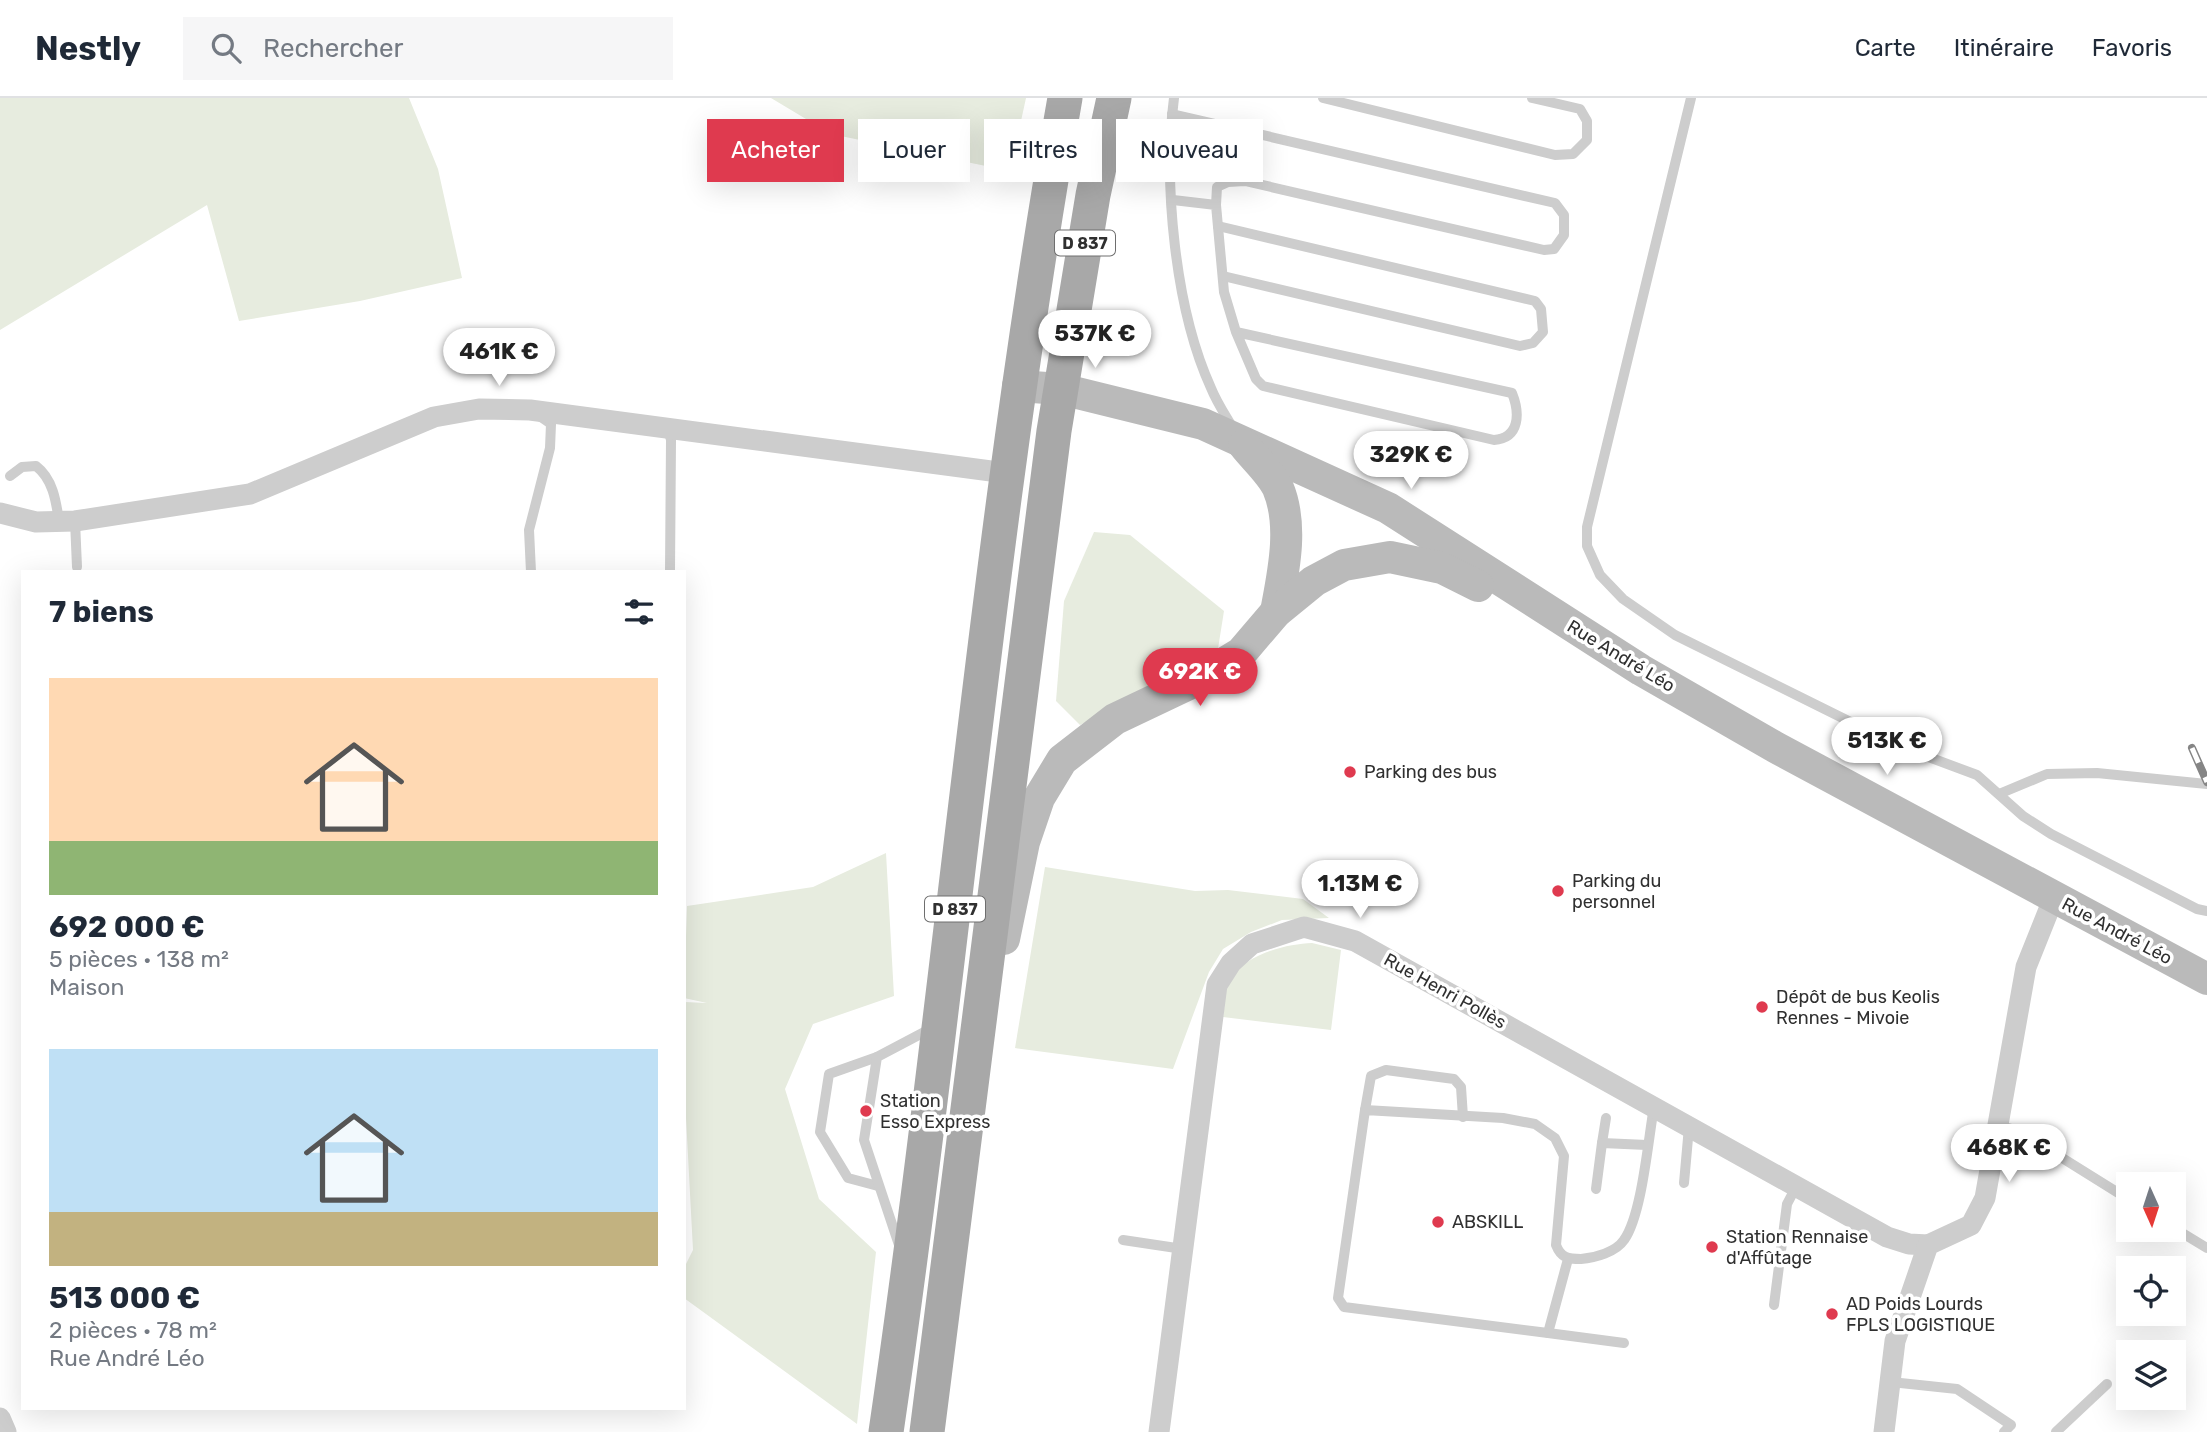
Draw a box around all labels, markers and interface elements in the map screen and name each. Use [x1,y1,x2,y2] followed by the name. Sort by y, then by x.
[183,17,673,80] search box
[35,29,141,68] text: Nestly
[207,29,245,67] icon: search
[263,33,403,64] text: Rechercher
[1855,34,1916,62] text: Carte
[1954,34,2054,62] text: Itinéraire
[2092,34,2172,62] text: Favoris
[707,119,844,182] chip: Acheter
[858,119,970,182] chip: Louer
[984,119,1102,182] chip: Filtres
[1116,119,1263,182] chip: Nouveau
[1055,230,1115,256] road number: D 837
[1038,310,1152,370] pin: 537K €
[1054,319,1136,347] text: 537K €
[442,328,556,388] pin: 461K €
[459,337,539,365] text: 461K €
[1354,432,1468,491] pin: 329K €
[1370,440,1452,468] text: 329K €
[620,593,658,631] icon: filters
[49,594,154,630] text: 7 biens
[1563,615,1679,697] street label: Rue André Léo
[1143,648,1257,708] pin: 692K €
[1159,657,1241,685] text: 692K €
[1830,718,1944,777] pin: 513K €
[291,724,417,850] icon: home
[1847,726,1927,754] text: 513K €
[1364,761,1497,783] place label: Parking des bus
[1342,764,1358,780] marker: Parking des bus
[1295,860,1425,920] pin: 1.13M €
[1317,869,1403,897] text: 1.13M €
[1572,870,1661,913] place label: Parking du personnel
[1550,883,1566,899] marker: Parking du personnel
[2058,893,2176,969] street label: Rue André Léo
[925,896,985,922] road number: D 837
[49,909,205,945] text: 692 000 €
[49,945,229,973] text: 5 pièces · 138 m²
[1380,948,1510,1034] street label: Rue Henri Pollès
[49,973,124,1001] text: Maison
[1776,986,1940,1029] place label: Dépôt de bus Keolis Rennes - Mivoie
[1754,999,1770,1015] marker: Dépôt de bus Keolis Rennes - Mivoie
[880,1090,990,1133] place label: Station Esso Express
[291,1095,417,1221] icon: home
[858,1103,874,1119] marker: Station Esso Express
[1952,1124,2066,1184] pin: 468K €
[1967,1133,2051,1161] text: 468K €
[2116,1172,2186,1242] north arrow
[2116,1172,2186,1410] map controls
[1452,1211,1523,1233] place label: ABSKILL
[1430,1214,1446,1230] marker: ABSKILL
[1726,1226,1868,1269] place label: Station Rennaise d'Affûtage
[1704,1239,1720,1255] marker: Station Rennaise d'Affûtage
[2116,1256,2186,1326] button: locate
[49,1280,200,1316] text: 513 000 €
[1846,1293,1995,1336] place label: AD Poids Lourds FPLS LOGISTIQUE
[1824,1306,1840,1322] marker: AD Poids Lourds FPLS LOGISTIQUE
[49,1316,217,1344] text: 2 pièces · 78 m²
[2116,1340,2186,1410] button: layers
[49,1344,205,1372] text: Rue André Léo

